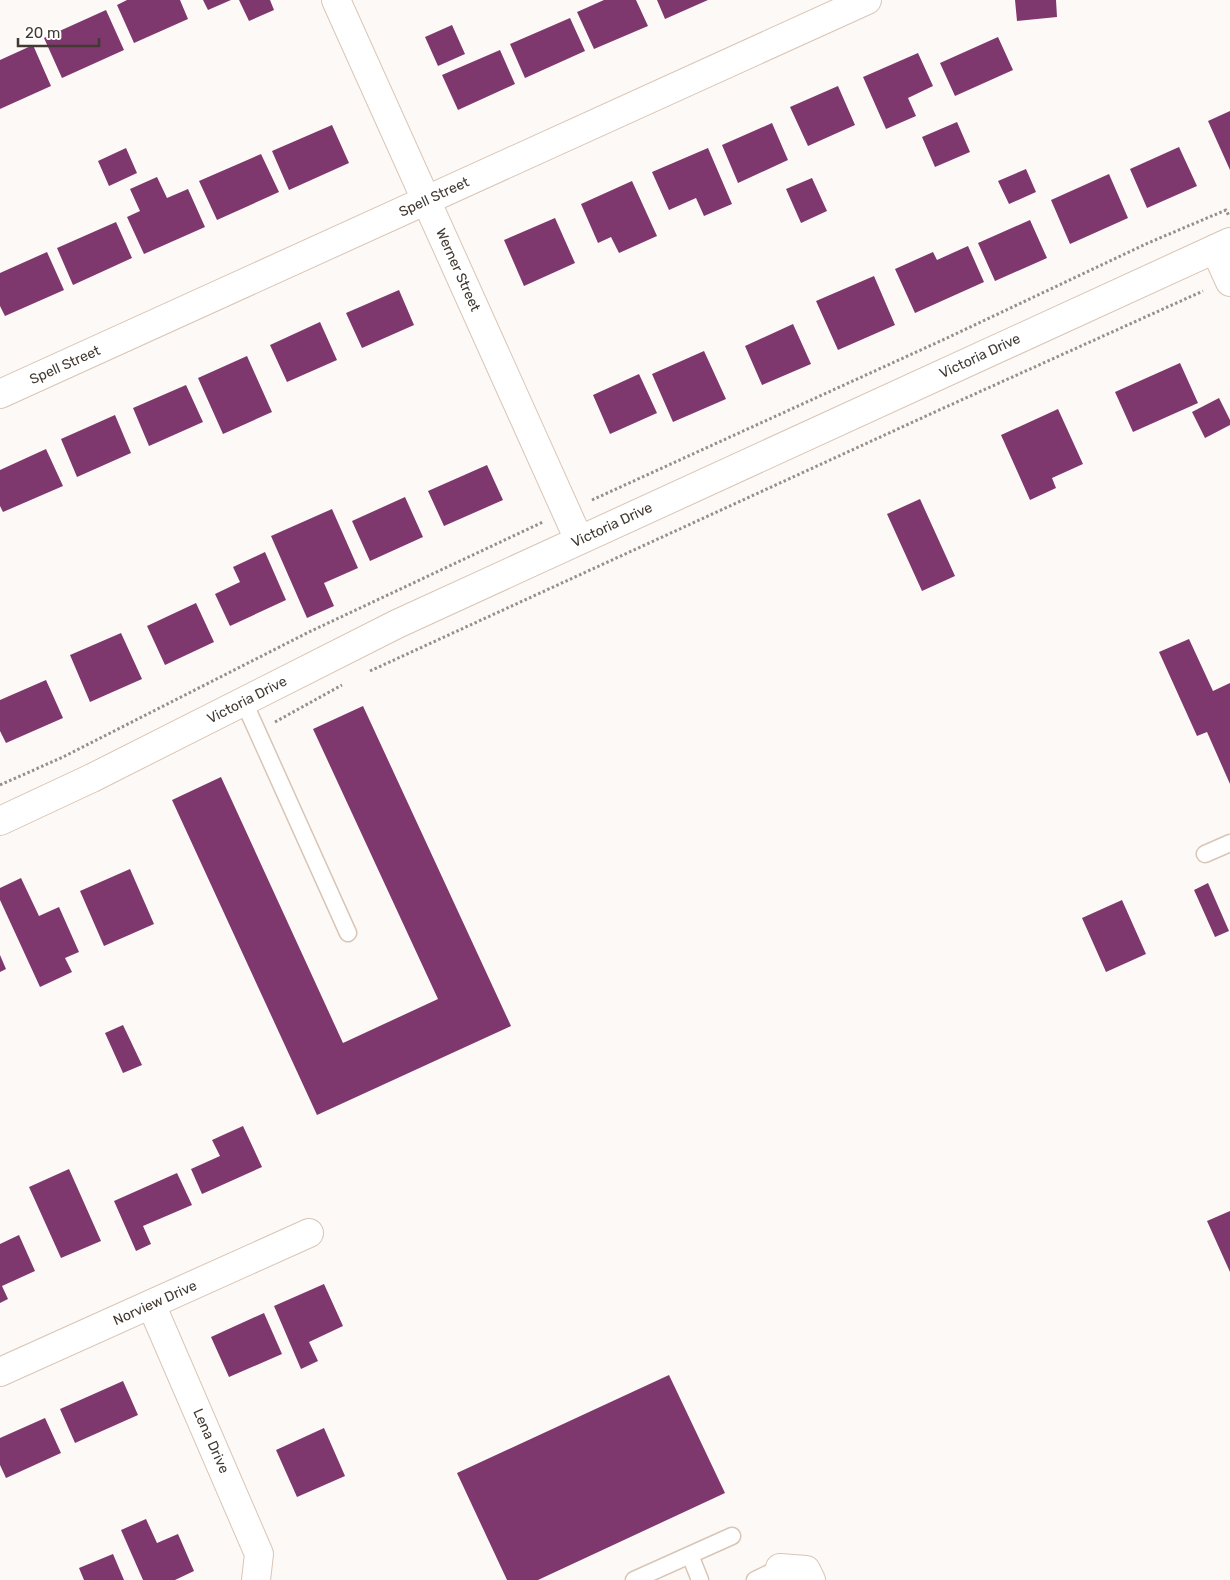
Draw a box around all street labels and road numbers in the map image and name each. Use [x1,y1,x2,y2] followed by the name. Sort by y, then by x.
[396,173,472,221] street label: Spell Street
[432,226,484,315] street label: Werner Street
[937,330,1023,382] street label: Victoria Drive
[27,342,103,388] street label: Spell Street
[569,499,655,551] street label: Victoria Drive
[204,673,290,727] street label: Victoria Drive
[110,1277,200,1329] street label: Norview Drive
[189,1406,233,1476] street label: Lena Drive

